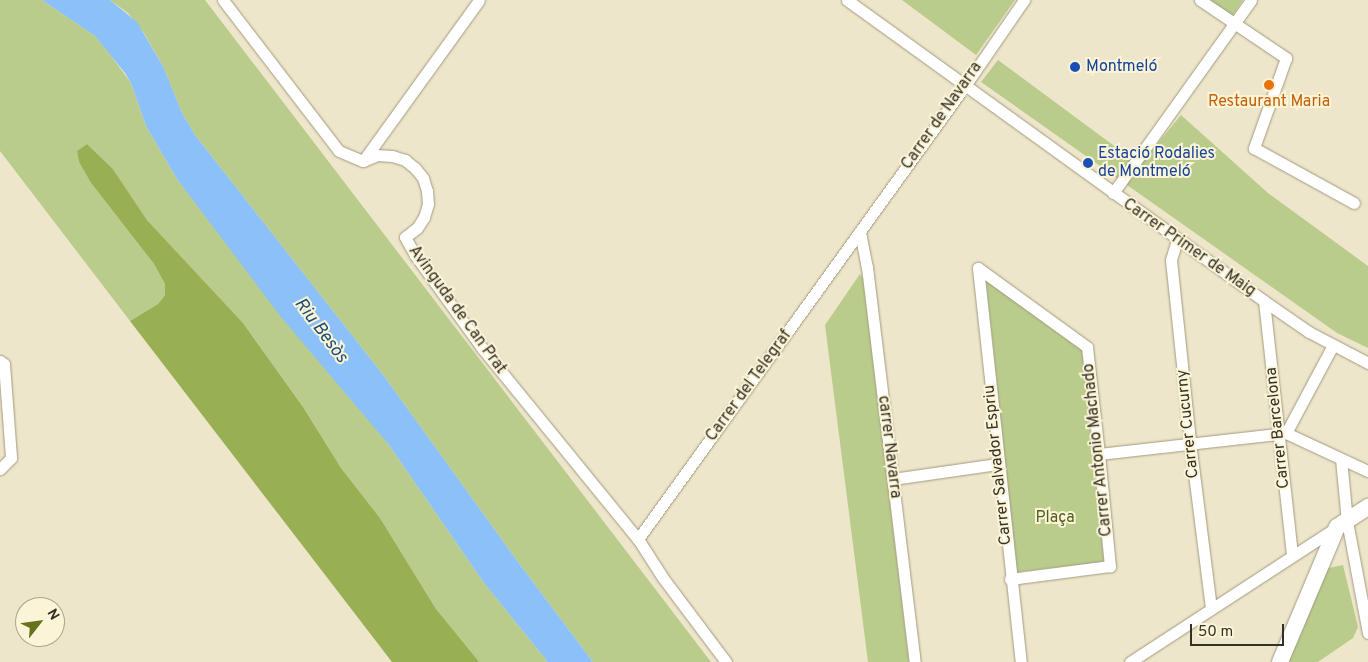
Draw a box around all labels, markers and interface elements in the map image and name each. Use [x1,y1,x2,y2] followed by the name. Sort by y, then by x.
[1086,57,1157,77] place label: Montmeló
[898,58,986,174] street label: Carrer de Navarra
[1068,60,1082,74] marker: Montmeló
[1263,79,1275,91] marker: Restaurant Maria
[1208,92,1330,112] place label: Restaurant Maria
[1098,144,1215,182] place label: Estació Rodalies de Montmeló
[1082,157,1094,169] marker: Estació Rodalies de Montmeló
[1119,195,1259,301] street label: Carrer Primer de Maig
[404,242,510,378] street label: Avinguda de Can Prat
[289,294,351,368] water label: Riu Besòs
[702,326,796,446] street label: Carrer del Telegraf
[1079,362,1117,538] street label: Carrer Antonio Machado
[1262,366,1294,490] street label: Carrer Barcelona
[1173,369,1203,479] street label: Carrer Cucurny
[980,384,1016,546] street label: Carrer Salvador Espriu
[873,395,905,499] street label: carrer Navarra
[1035,508,1075,528] park label: Plaça
[15,597,65,647] north arrow
[43,606,62,623] text: N
[1193,614,1287,646] scale bar
[1198,623,1233,642] text: 50 m

